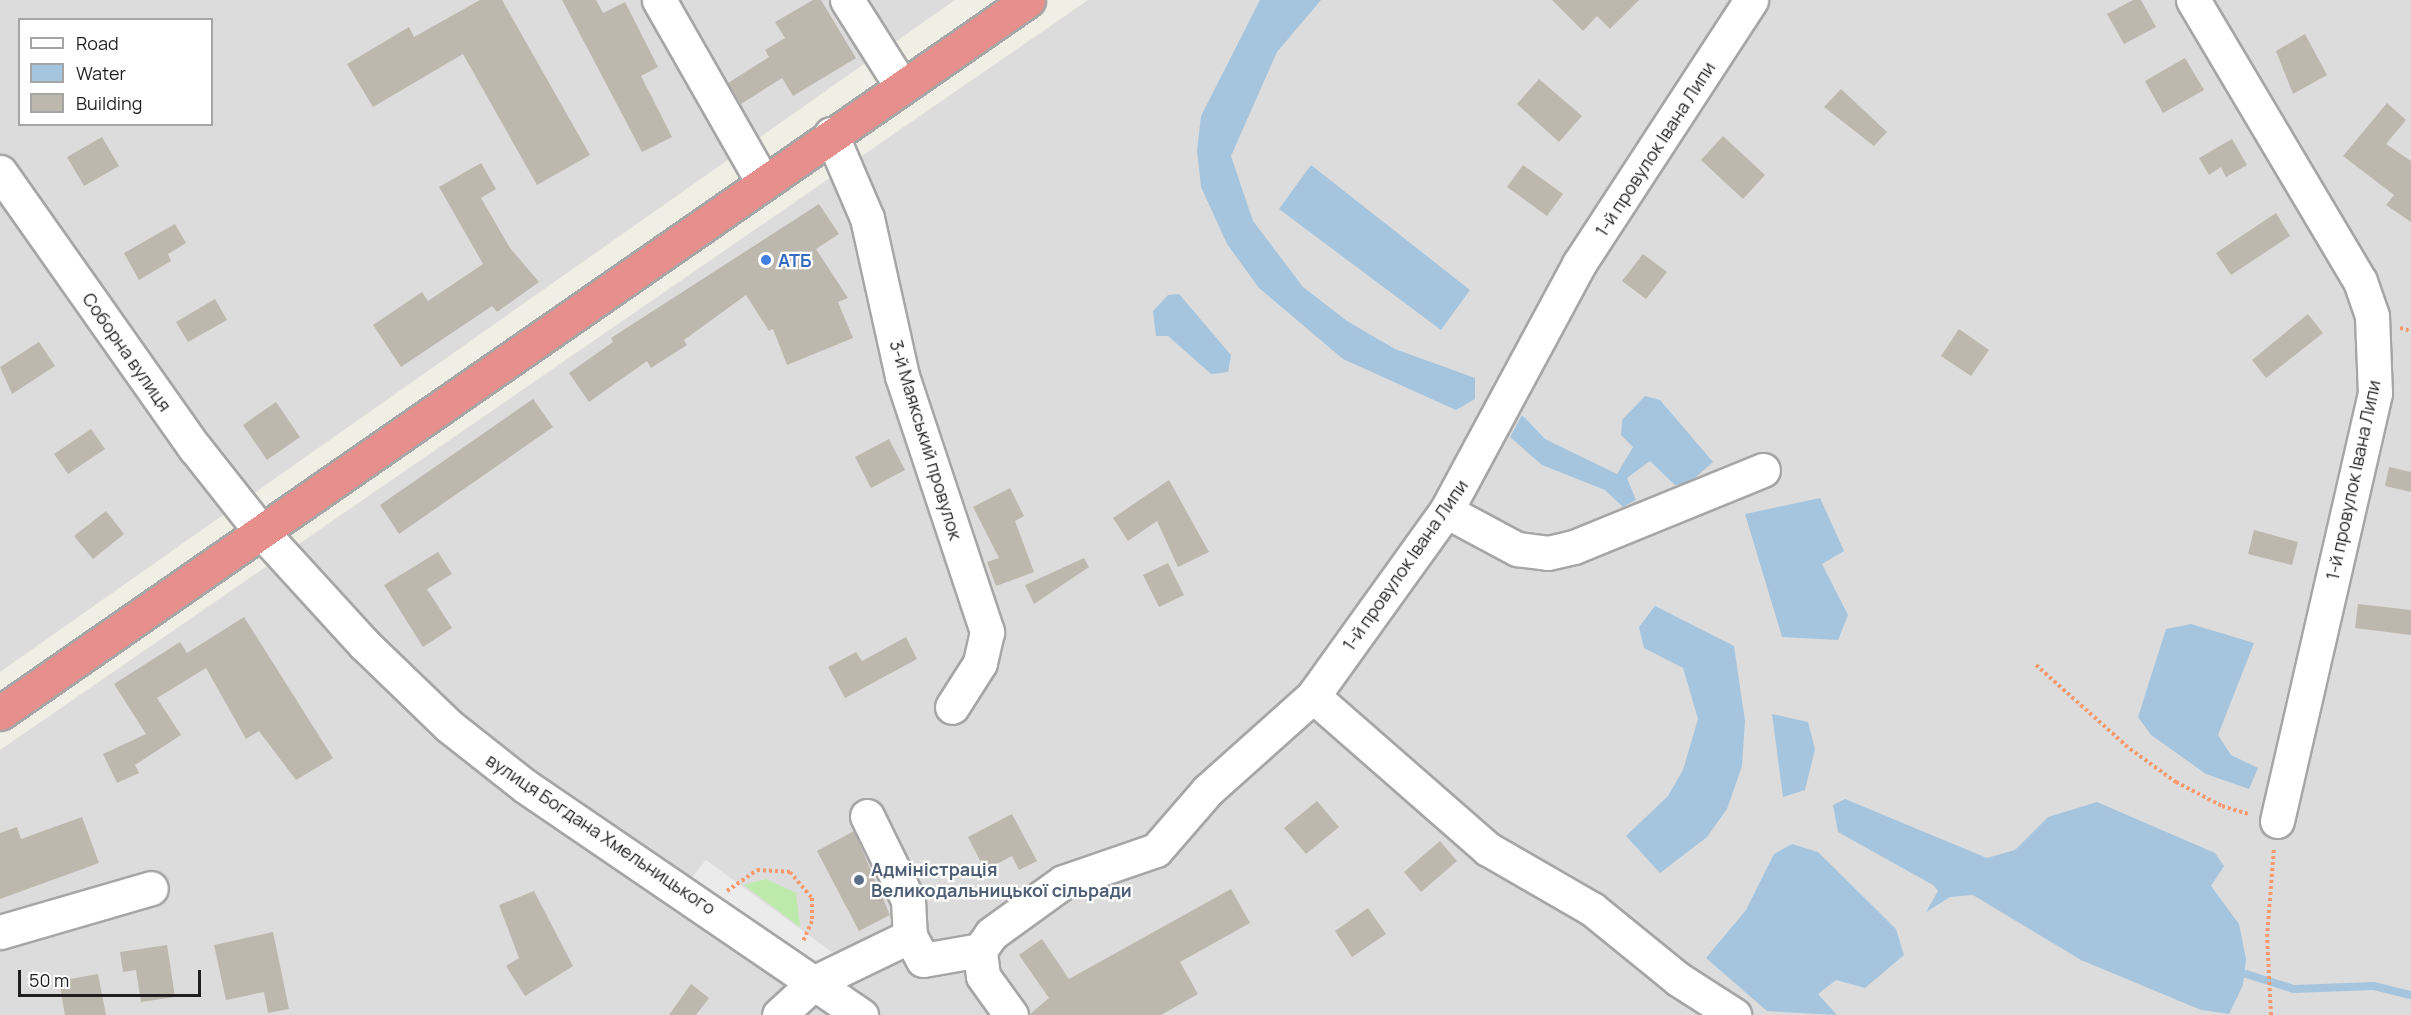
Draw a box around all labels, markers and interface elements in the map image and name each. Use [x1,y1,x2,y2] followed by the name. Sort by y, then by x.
[18,18,213,126] legend
[76,31,119,55] text: Road
[1590,58,1720,240] street label: 1-й провулок Івана Липи
[76,61,126,85] text: Water
[76,91,142,115] text: Building
[778,249,811,271] place label: АТБ
[759,253,773,267] marker: АТБ
[78,288,176,416] street label: Соборна вулиця
[885,337,967,543] street label: 3-й Маякський провулок
[2321,378,2385,582] street label: 1-й провулок Івана Липи
[1338,475,1472,655] street label: 1-й провулок Івана Липи
[482,749,720,919] street label: вулиця Богдана Хмельницького
[871,859,1132,902] place label: Адміністрація Великодальницької сільради
[852,873,866,887] marker: Адміністрація Великодальницької сільради
[21,958,204,996] scale bar
[29,968,69,992] text: 50 m

